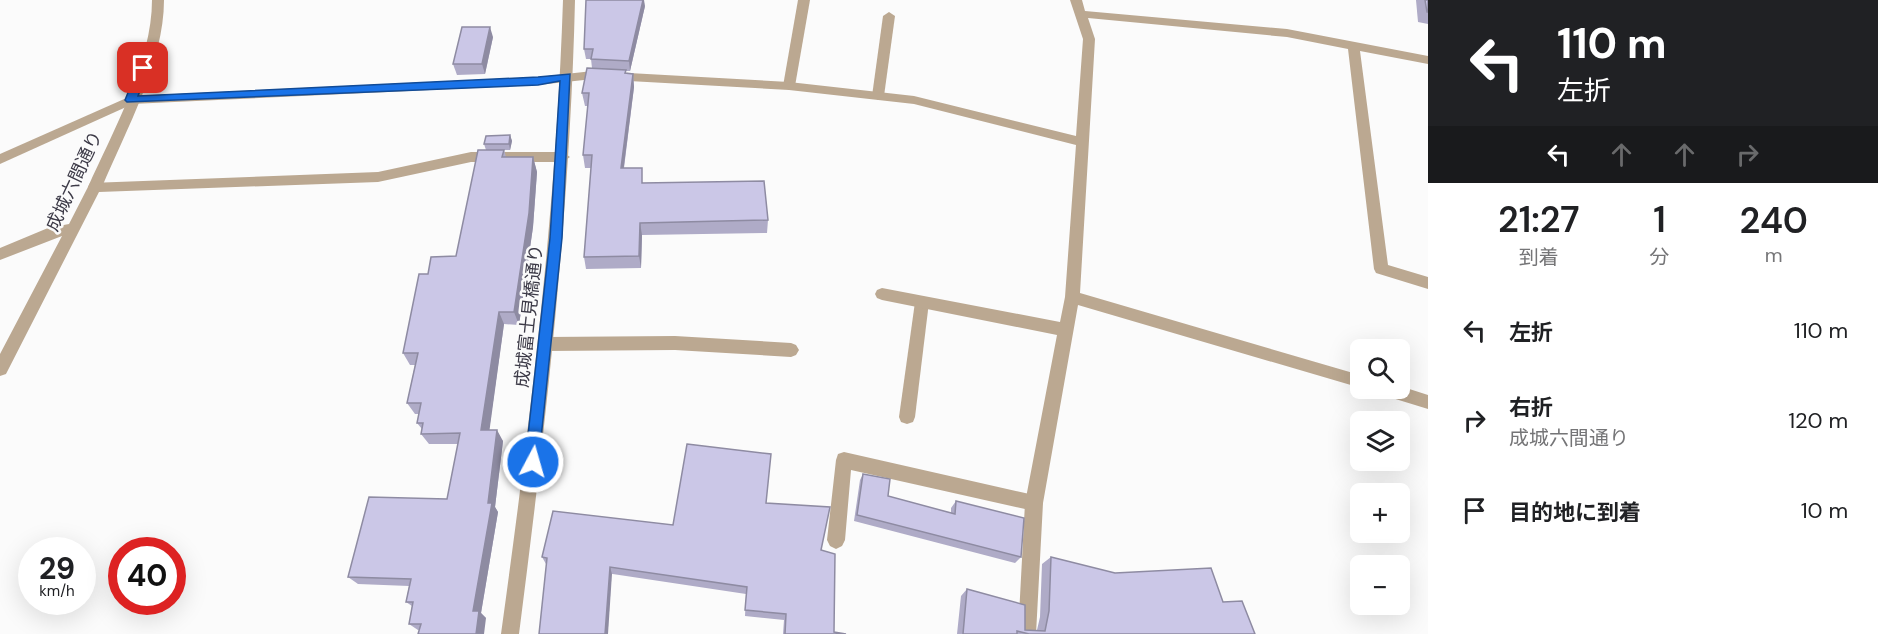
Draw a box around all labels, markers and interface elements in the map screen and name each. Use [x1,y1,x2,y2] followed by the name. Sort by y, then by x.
[1557,16,1667,71] text: 110 m
[1458,24,1536,102] icon: left
[117,42,168,93] pin
[126,51,159,84] icon: arrive
[1557,73,1611,108] text: 左折
[40,127,108,235] street label: 成城六間通り
[1542,138,1575,171] icon: left
[1605,138,1638,171] icon: ahead
[1668,138,1701,171] icon: ahead
[1731,138,1764,171] icon: right
[1498,196,1580,243] text: 21:27
[1653,196,1666,243] text: 1
[1739,197,1808,244] text: 240
[1765,242,1783,268] text: m
[510,243,548,389] street label: 成城富士見橋通り
[1519,244,1559,270] text: 到着
[1650,244,1670,270] text: 分
[1458,314,1491,347] icon: left
[1794,316,1848,345] text: 110 m
[1509,318,1553,347] text: 左折
[1350,339,1410,615] map controls
[1350,339,1410,399] button: search
[1509,393,1553,422] text: 右折
[1458,404,1491,437] icon: right
[1788,406,1848,435] text: 120 m
[1350,411,1410,471] button: layers
[1509,425,1629,451] text: 成城六間通り
[501,430,565,494] position arrow
[1350,483,1410,543] button: +
[1458,494,1491,527] icon: arrive
[1801,496,1848,525] text: 10 m
[1509,498,1641,527] text: 目的地に到着
[108,537,186,615] speed limit sign: 40
[39,549,75,588] text: 29
[1350,555,1410,615] button: −
[39,581,75,601] text: km/h

